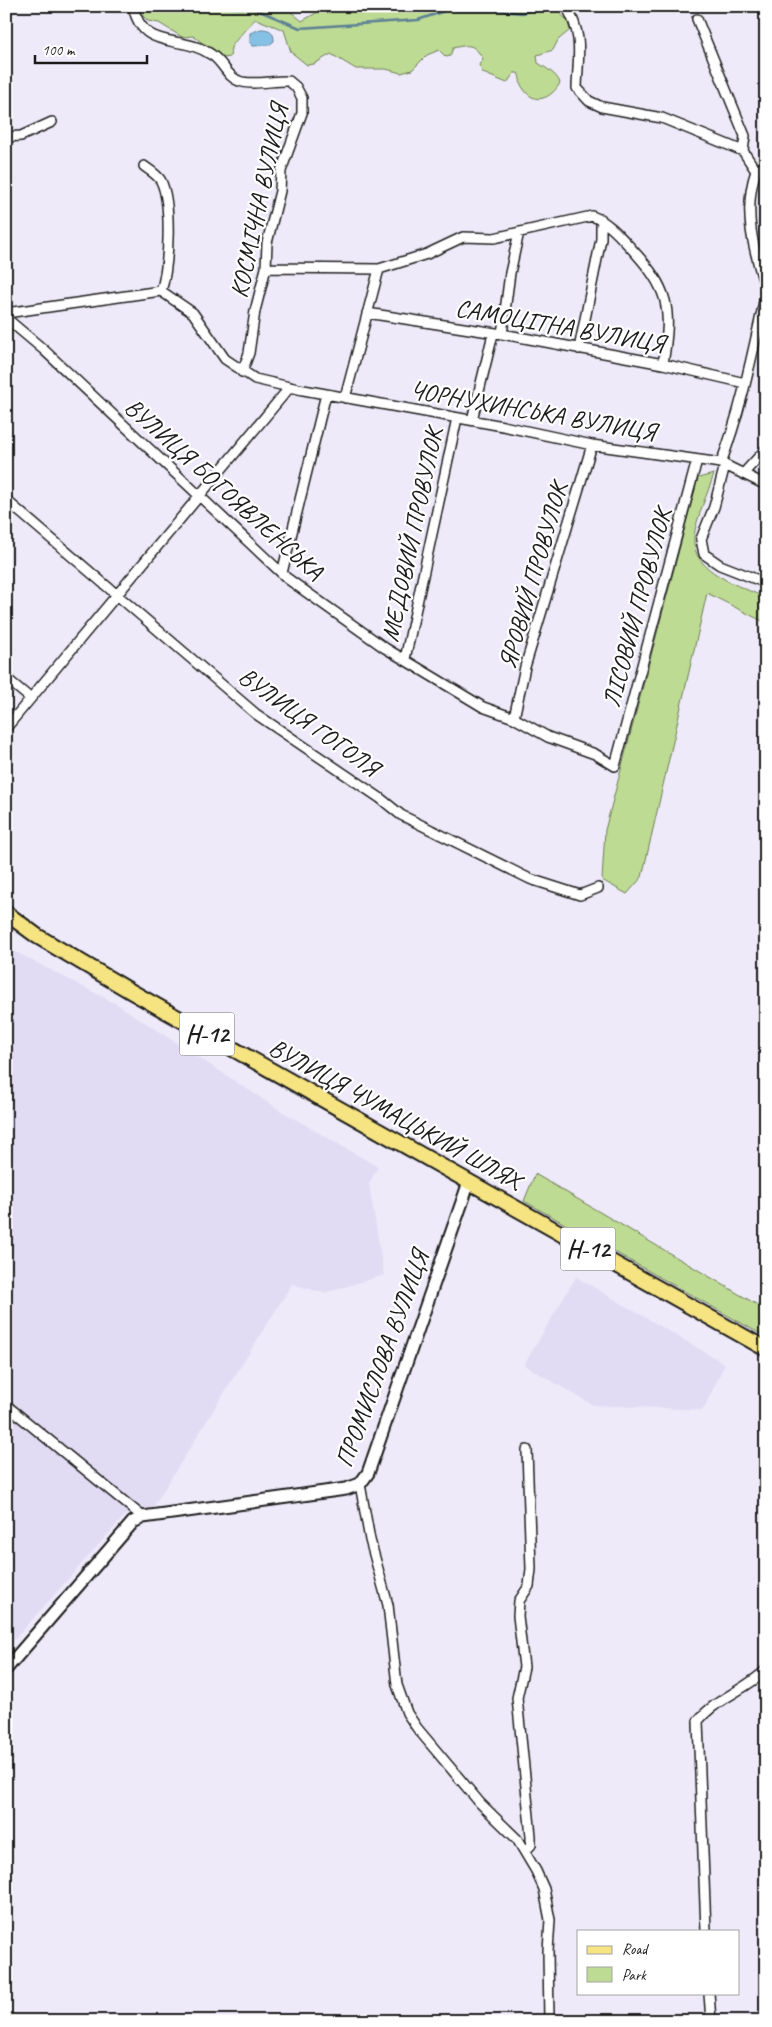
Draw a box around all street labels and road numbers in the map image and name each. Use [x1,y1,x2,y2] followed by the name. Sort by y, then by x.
[223,97,296,301] street label: КОСМІЧНА ВУЛИЦЯ
[453,292,671,361] street label: САМОЦІТНА ВУЛИЦЯ
[408,374,662,449] street label: ЧОРНУХИНСЬКА ВУЛИЦЯ
[118,391,331,587] street label: ВУЛИЦЯ БОГОЯВЛЕНСЬКА
[374,421,451,645] street label: МЕДОВИЙ ПРОВУЛОК
[491,475,576,673] street label: ЯРОВИЙ ПРОВУЛОК
[595,501,680,711] street label: ЛІСОВИЙ ПРОВУЛОК
[232,660,389,786] street label: ВУЛИЦЯ ГОГОЛЯ
[180,1012,234,1056] road number: Н-12
[263,1031,530,1199] street label: ВУЛИЦЯ ЧУМАЦЬКИЙ ШЛЯХ
[560,1228,616,1270] road number: Н-12
[328,1242,437,1472] street label: ПРОМИСЛОВА ВУЛИЦЯ

